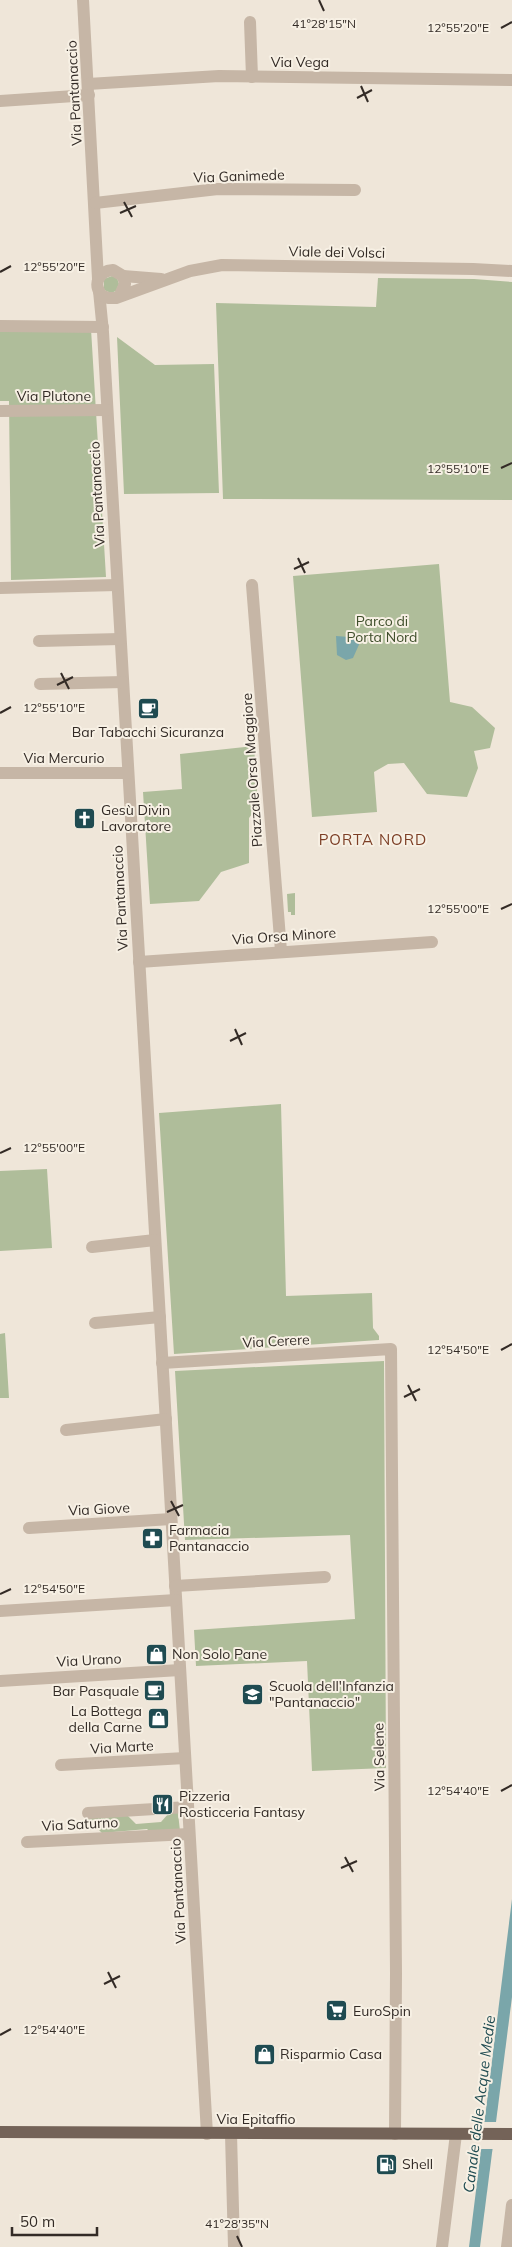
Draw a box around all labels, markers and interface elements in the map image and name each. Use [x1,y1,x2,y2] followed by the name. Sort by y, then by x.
[292,16,356,31] text: 41°28'15"N
[427,20,489,35] text: 12°55'20"E
[62,40,86,146] street label: Via Pantanaccio
[271,53,329,71] street label: Via Vega
[193,165,285,187] street label: Via Ganimede
[289,242,385,262] street label: Viale dei Volsci
[23,259,85,274] text: 12°55'20"E
[17,387,91,405] street label: Via Plutone
[85,441,109,547] street label: Via Pantanaccio
[427,461,489,476] text: 12°55'10"E
[346,612,418,646] park label: Parco di Porta Nord
[238,692,266,848] street label: Piazzale Orsa Maggiore
[136,697,160,721] cafe icon: Bar Tabacchi Sicuranza
[23,700,85,715] text: 12°55'10"E
[72,723,224,741] place label: Bar Tabacchi Sicuranza
[23,749,105,767] street label: Via Mercurio
[101,801,171,835] place label: Gesù Divin Lavoratore
[73,806,97,830] church icon: Gesù Divin Lavoratore
[319,830,427,849] district label: PORTA NORD
[108,845,132,951] street label: Via Pantanaccio
[427,901,489,916] text: 12°55'00"E
[231,923,337,949] street label: Via Orsa Minore
[23,1140,85,1155] text: 12°55'00"E
[242,1330,310,1352] street label: Via Cerere
[427,1342,489,1357] text: 12°54'50"E
[68,1498,130,1520] street label: Via Giove
[169,1521,249,1555] place label: Farmacia Pantanaccio
[141,1526,165,1550] pharmacy icon: Farmacia Pantanaccio
[23,1581,85,1596] text: 12°54'50"E
[144,1642,168,1666] shop icon: Non Solo Pane
[172,1645,267,1663] place label: Non Solo Pane
[56,1649,122,1671] street label: Via Urano
[269,1677,394,1711] place label: Scuola dell'Infanzia "Pantanaccio"
[143,1679,167,1703] cafe icon: Bar Pasquale
[52,1682,139,1700] place label: Bar Pasquale
[241,1682,265,1706] school or university icon: Scuola dell'Infanzia "Pantanaccio"
[69,1702,142,1736] place label: La Bottega della Carne
[146,1707,170,1731] shop icon: La Bottega della Carne
[369,1723,389,1791] street label: Via Selene
[90,1736,154,1758] street label: Via Marte
[427,1783,489,1798] text: 12°54'40"E
[179,1787,306,1821] place label: Pizzeria Rosticceria Fantasy
[151,1792,175,1816] restaurant icon: Pizzeria Rosticceria Fantasy
[41,1813,119,1835] street label: Via Saturno
[166,1838,190,1944] street label: Via Pantanaccio
[325,1999,349,2023] supermarket icon: EuroSpin
[353,2002,411,2020] place label: EuroSpin
[459,2014,499,2194] water label: Canale delle Acque Medie
[23,2022,85,2037] text: 12°54'40"E
[252,2042,276,2066] shop icon: Risparmio Casa
[280,2045,382,2063] place label: Risparmio Casa
[217,2110,295,2128] street label: Via Epitaffio
[374,2152,398,2176] fuel station icon: Shell
[402,2155,433,2173] place label: Shell
[12,2204,98,2236] scale bar
[20,2212,55,2231] text: 50 m
[205,2216,269,2231] text: 41°28'35"N

